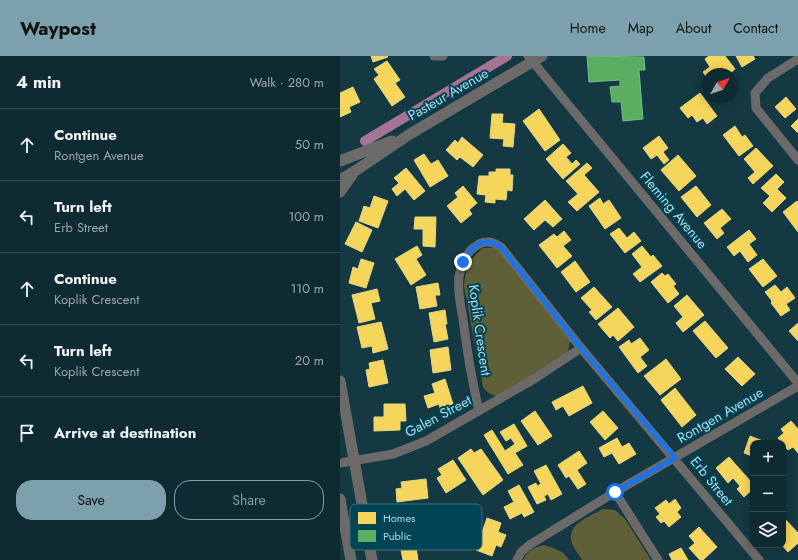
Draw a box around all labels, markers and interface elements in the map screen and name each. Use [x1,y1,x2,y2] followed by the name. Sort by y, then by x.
[20,15,96,42] text: Waypost
[570,18,606,38] text: Home
[628,18,654,38] text: Map
[676,18,711,38] text: About
[733,18,778,38] text: Contact
[404,63,492,125] street label: Pasteur Avenue
[702,68,738,104] north arrow
[16,70,61,94] text: 4 min
[249,73,324,92] text: Walk · 280 m
[54,124,117,146] text: Continue
[16,134,38,156] icon: ahead
[295,135,324,154] text: 50 m
[54,146,144,165] text: Rontgen Avenue
[636,167,712,253] street label: Fleming Avenue
[54,196,112,218] text: Turn left
[16,206,38,228] icon: left
[289,207,324,226] text: 100 m
[54,218,108,237] text: Erb Street
[454,253,472,271] route end
[54,268,117,290] text: Continue
[16,278,38,300] icon: ahead
[290,279,324,298] text: 110 m
[464,283,496,378] street label: Koplik Crescent
[54,290,139,309] text: Koplik Crescent
[54,340,112,362] text: Turn left
[16,350,38,372] icon: left
[295,351,324,370] text: 20 m
[54,362,139,381] text: Koplik Crescent
[673,382,767,448] street label: Rontgen Avenue
[401,390,475,442] street label: Galen Street
[16,422,38,444] icon: arrive
[54,422,196,444] text: Arrive at destination
[750,440,786,548] map controls
[750,440,786,476] button: +
[686,452,738,510] street label: Erb Street
[750,476,786,512] button: −
[16,480,166,520] button: Save
[174,480,324,520] button: Share
[606,483,624,501] route start
[350,504,482,550] legend
[383,510,416,526] text: Homes
[750,512,786,548] button: layers
[383,528,412,544] text: Public

